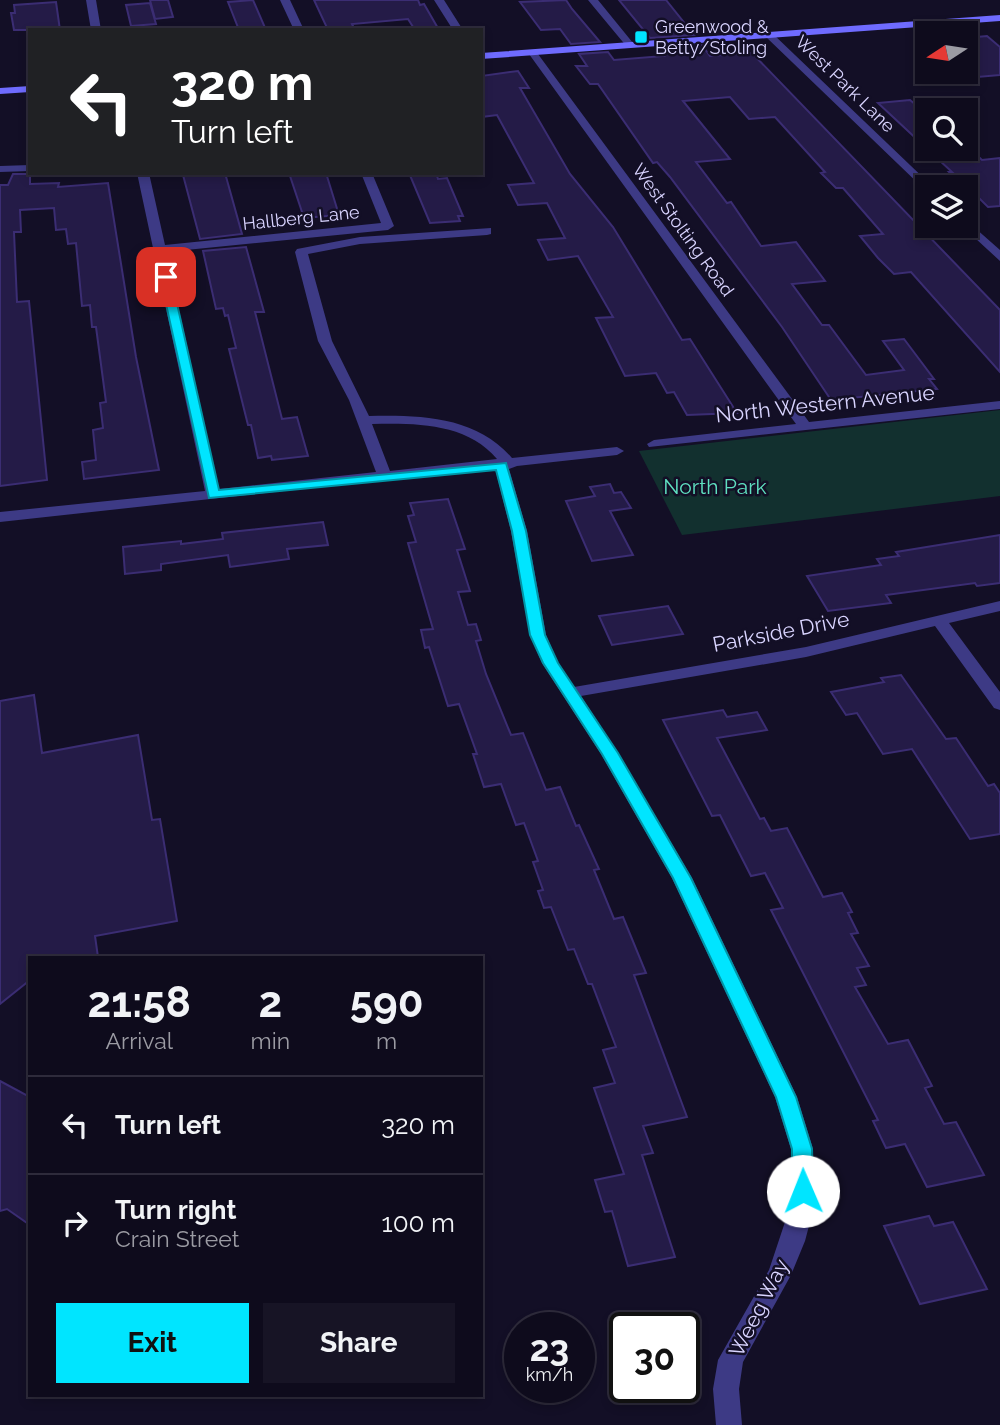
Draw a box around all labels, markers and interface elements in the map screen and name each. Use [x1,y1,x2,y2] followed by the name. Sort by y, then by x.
[655,16,769,58] place label: Greenwood & Betty/Stoling
[915,21,978,84] north arrow
[915,21,978,238] map controls
[633,29,649,45] marker: Greenwood & Betty/Stoling
[791,31,900,137] street label: West Park Lane
[171,54,313,111] text: 320 m
[56,56,147,147] icon: left
[915,98,978,161] button: search
[171,113,293,150] text: Turn left
[628,159,739,300] street label: West Stolting Road
[915,175,978,238] button: layers
[241,201,361,234] street label: Hallberg Lane
[136,247,196,307] pin
[147,258,185,296] icon: arrive
[714,380,936,427] street label: North Western Avenue
[663,474,767,499] park label: North Park
[711,606,851,657] street label: Parkside Drive
[88,978,191,1027] text: 21:58
[258,978,282,1027] text: 2
[350,978,423,1027] text: 590
[106,1027,173,1054] text: Arrival
[251,1027,290,1054] text: min
[376,1027,397,1054] text: m
[56,1106,94,1144] icon: left
[115,1110,221,1140] text: Turn left
[381,1110,455,1140] text: 320 m
[766,1154,840,1228] position arrow
[115,1195,236,1225] text: Turn right
[56,1204,94,1242] icon: right
[382,1208,455,1238] text: 100 m
[115,1225,239,1252] text: Crain Street
[723,1255,794,1361] street label: Weeg Way
[56,1303,249,1383] button: Exit
[263,1303,455,1383] button: Share
[609,1312,700,1403] speed limit sign: 30
[530,1328,569,1369] text: 23
[526,1364,573,1385] text: km/h

